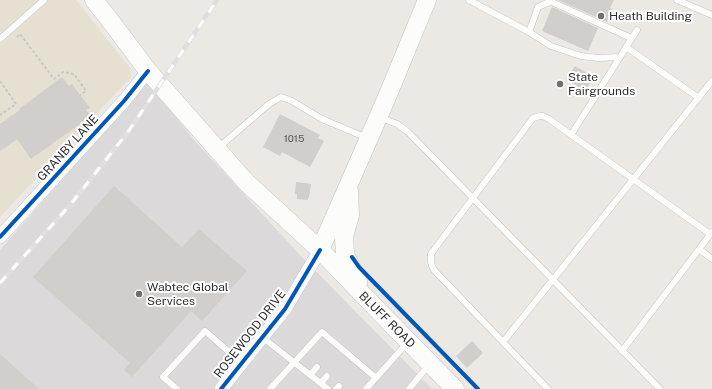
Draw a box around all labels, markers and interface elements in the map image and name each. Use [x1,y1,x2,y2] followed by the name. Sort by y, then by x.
[609,9,692,23] place label: Heath Building
[596,11,606,21] marker: Heath Building
[568,70,635,98] place label: State Fairgrounds
[555,79,565,89] marker: State Fairgrounds
[34,112,102,184] street label: GRANBY LANE
[284,133,304,145] house number: 1015
[147,280,228,308] place label: Wabtec Global Services
[211,287,289,381] street label: ROSEWOOD DRIVE
[134,289,144,299] marker: Wabtec Global Services
[356,289,418,351] street label: BLUFF ROAD

